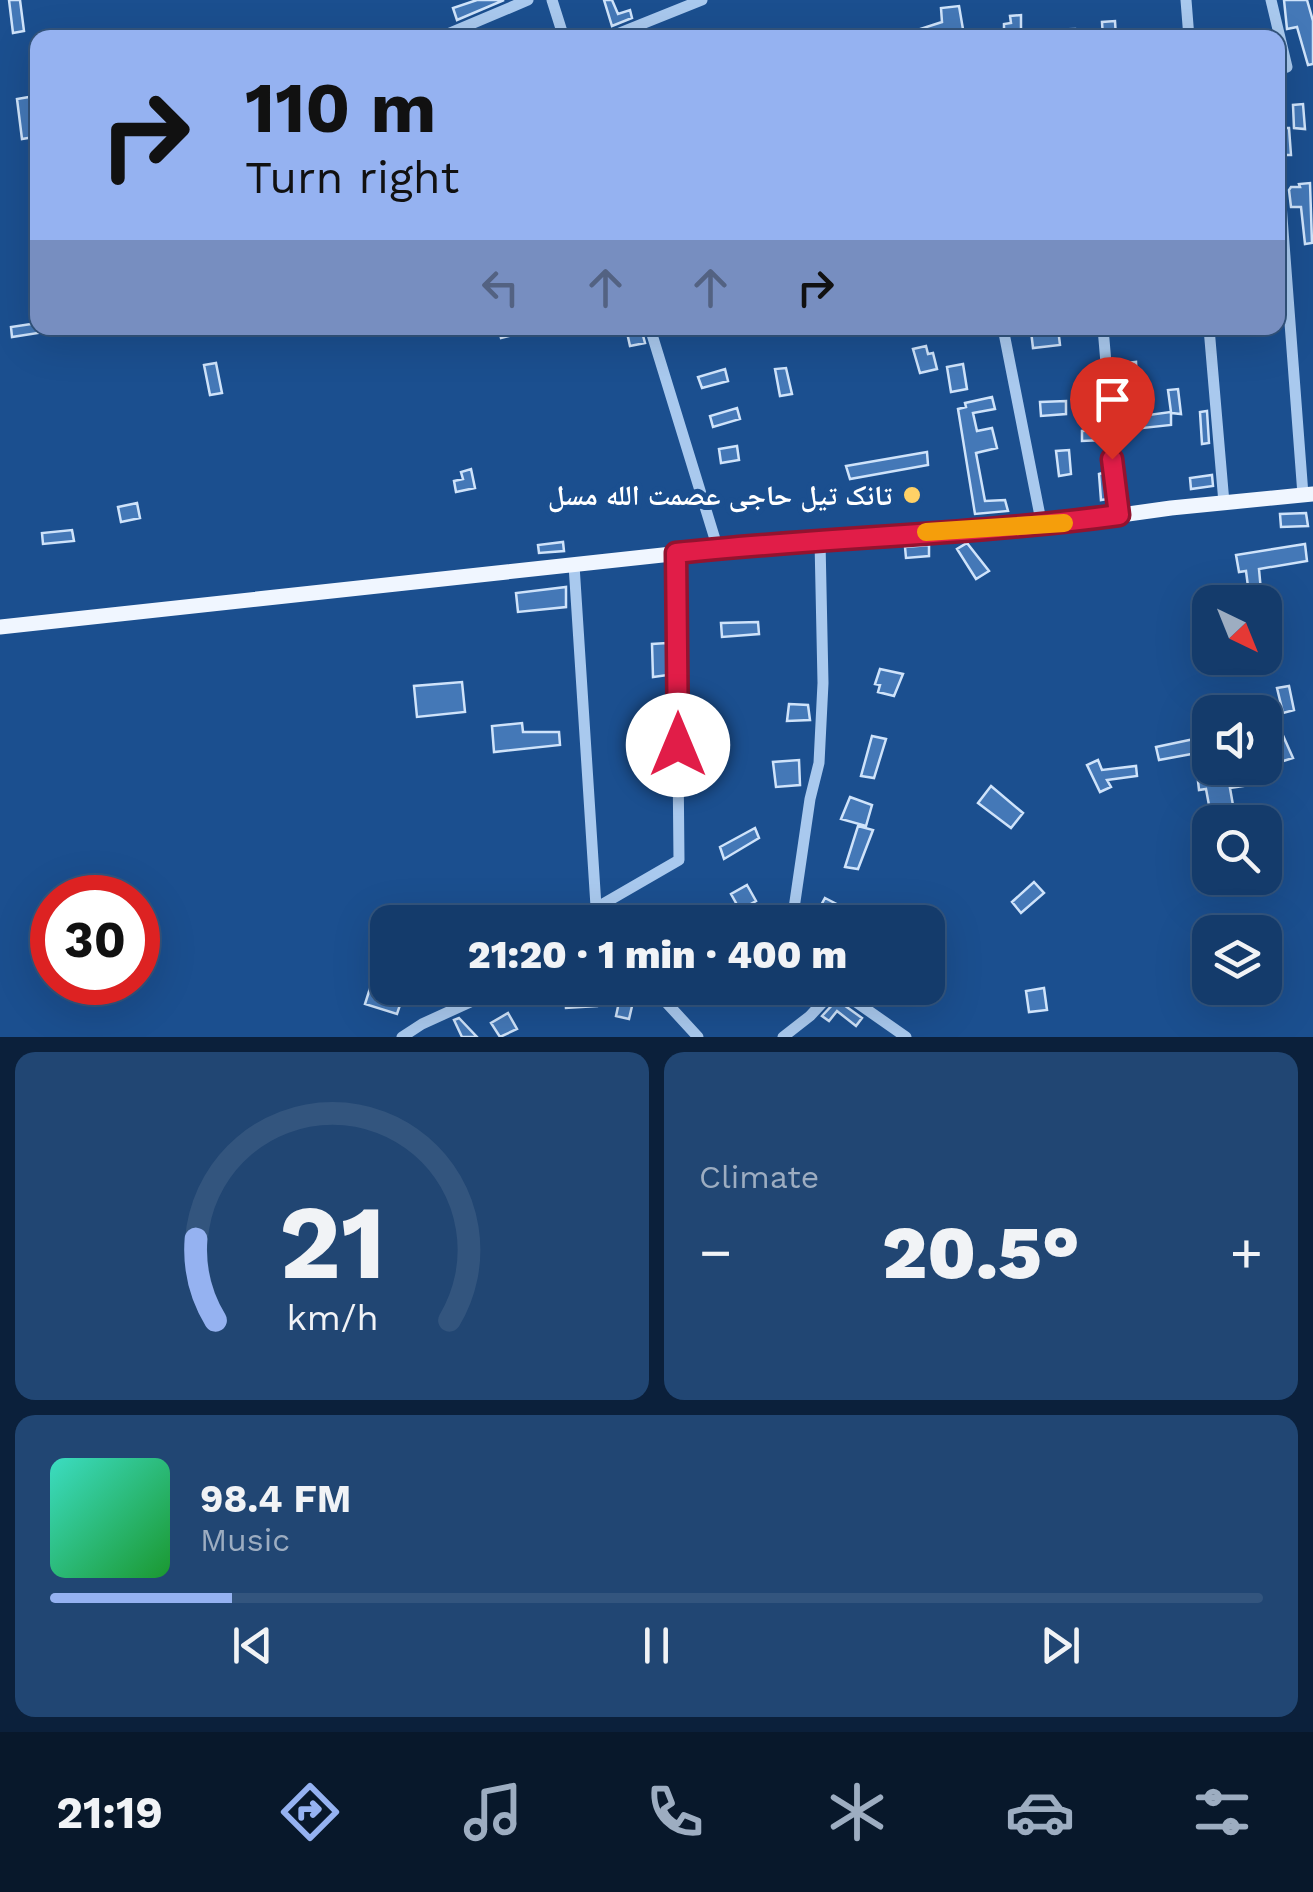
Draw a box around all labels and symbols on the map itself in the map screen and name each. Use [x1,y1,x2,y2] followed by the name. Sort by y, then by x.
[1070,357,1155,460] pin
[548,479,892,513] place label: تانک تیل حاجی عصمت الله مسل
[901,484,923,506] marker: تانک تیل حاجی عصمت الله مسل
[1192,585,1282,675] north arrow
[626,693,730,797] position arrow
[30,875,160,1005] speed limit sign: 30

